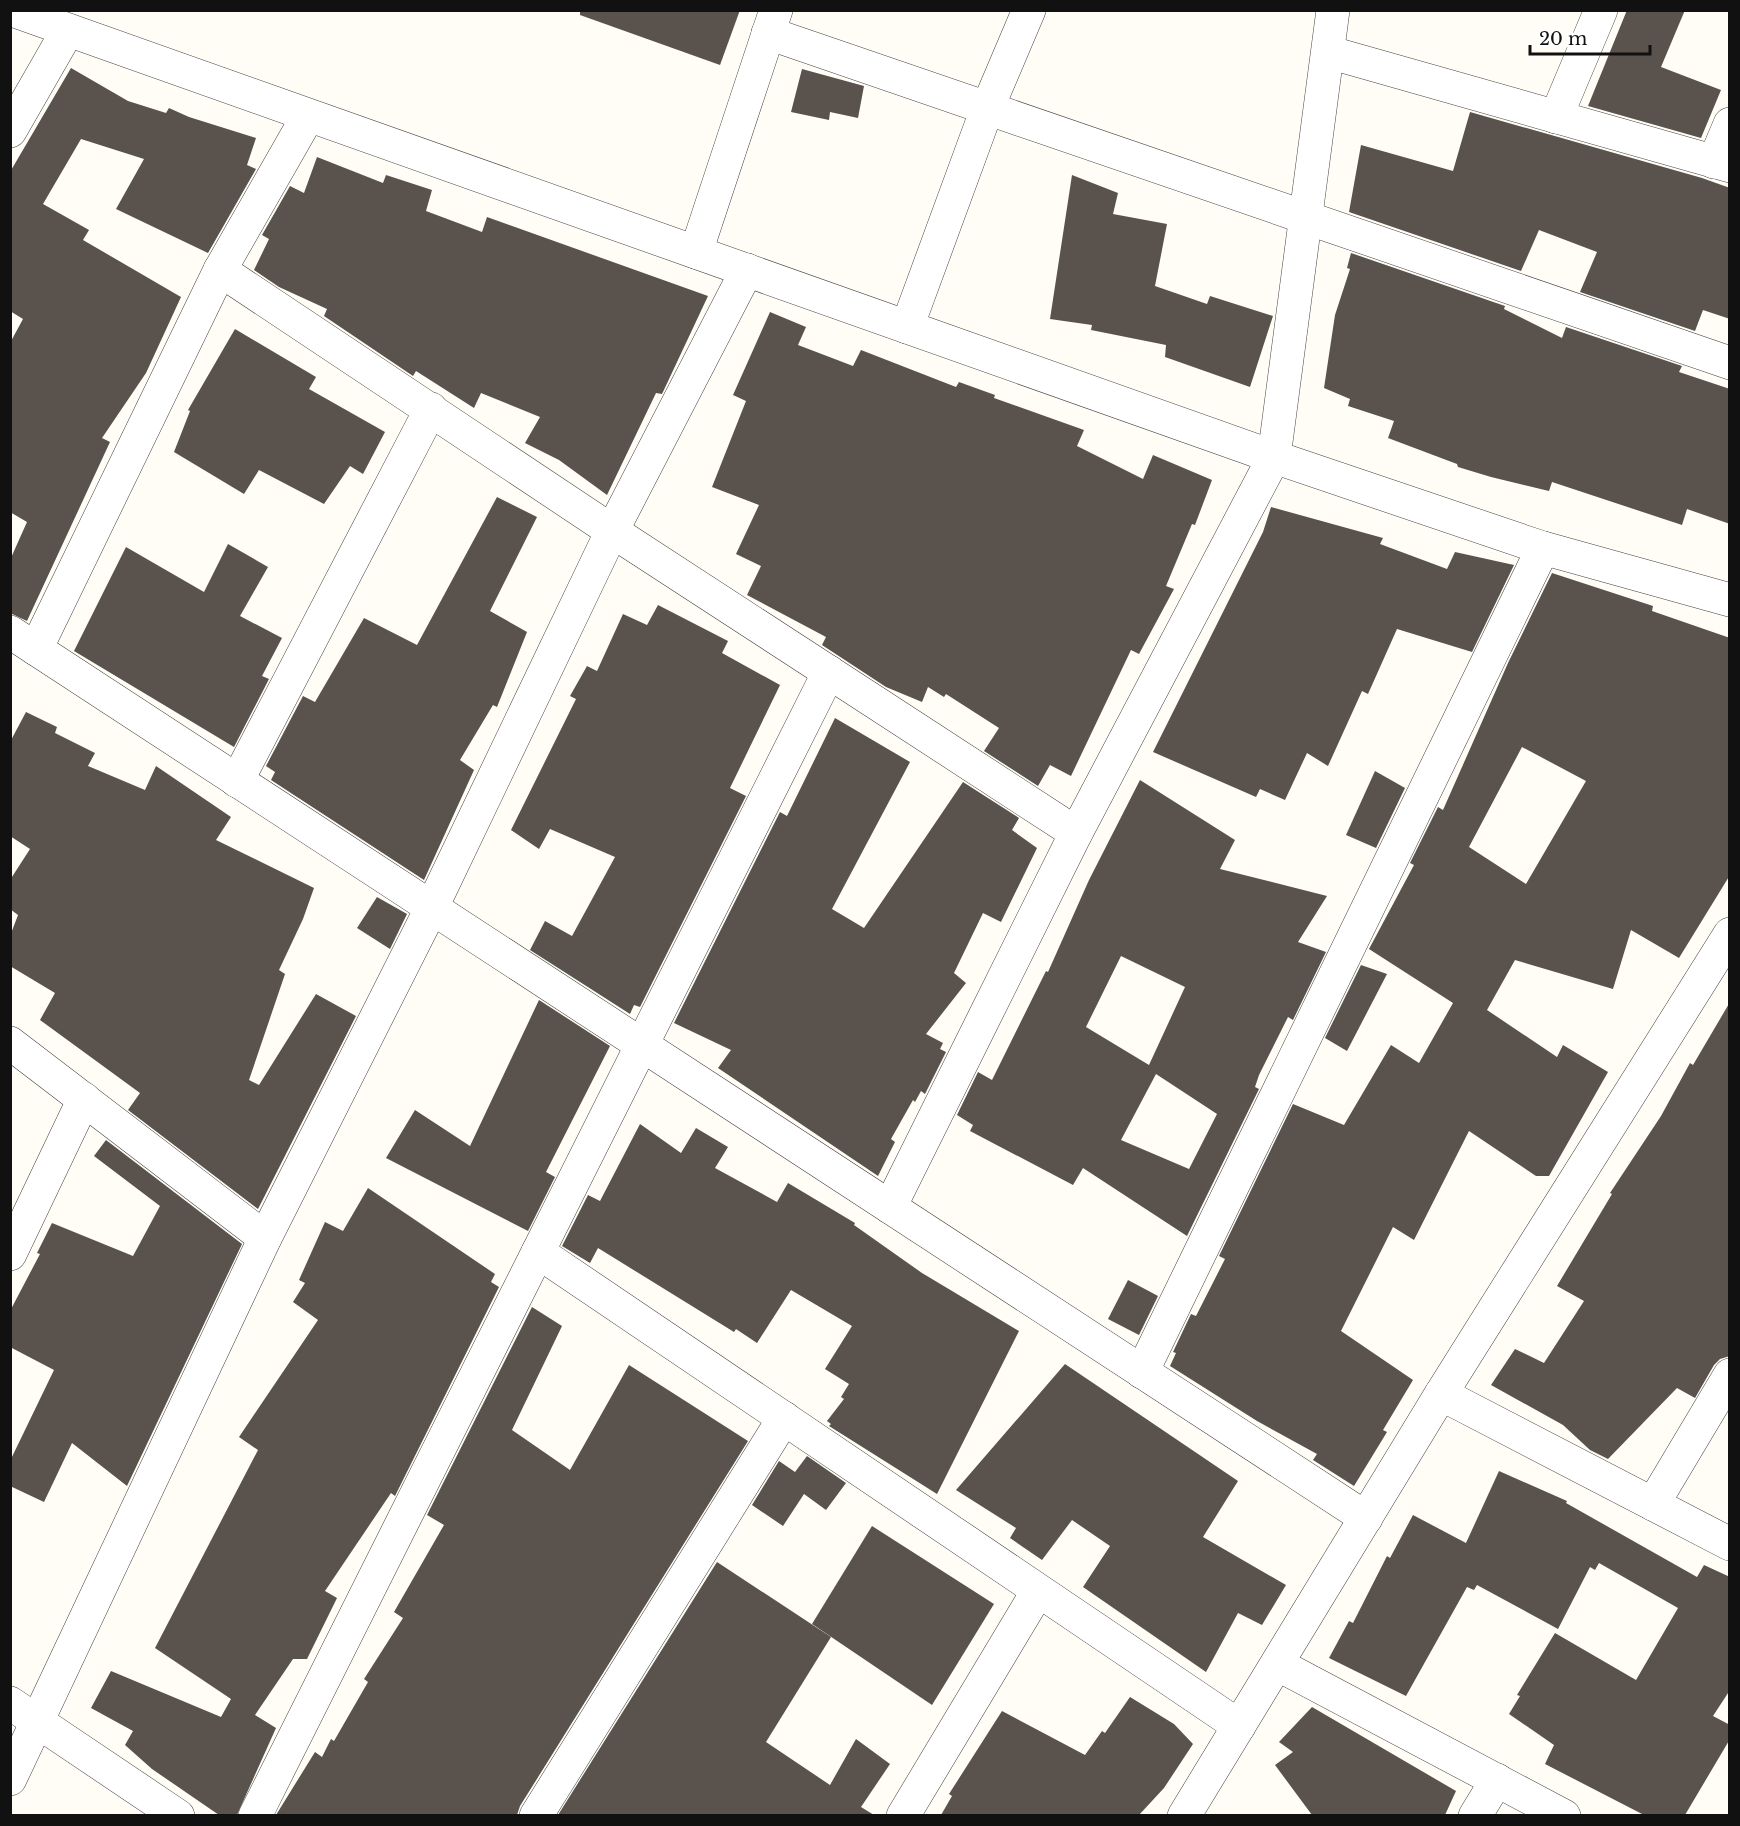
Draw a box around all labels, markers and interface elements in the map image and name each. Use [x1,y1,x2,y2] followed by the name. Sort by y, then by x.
[1530,18,1650,56] scale bar
[1539,28,1587,50] text: 20 m

